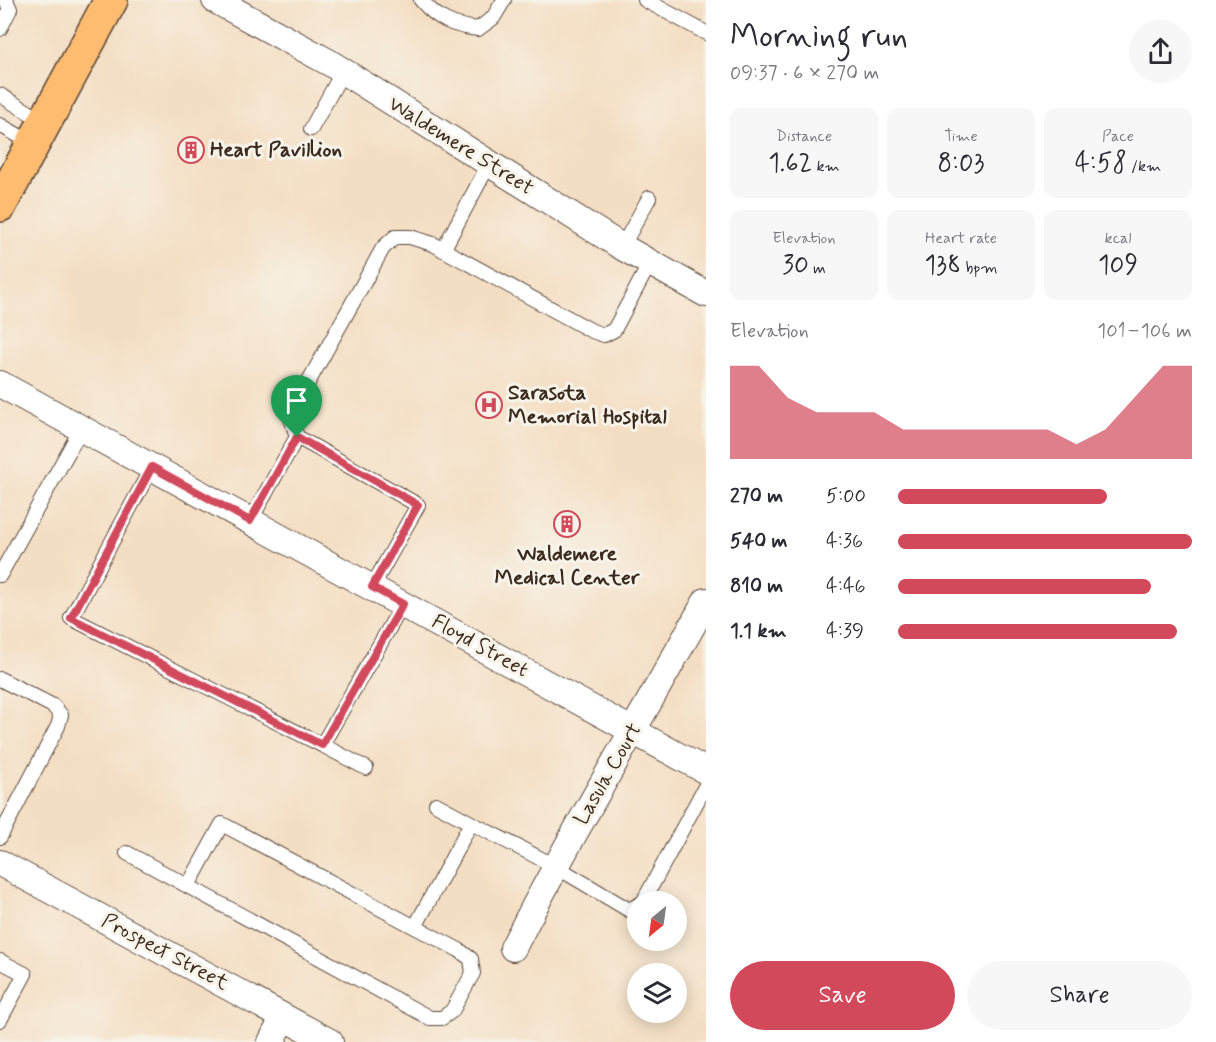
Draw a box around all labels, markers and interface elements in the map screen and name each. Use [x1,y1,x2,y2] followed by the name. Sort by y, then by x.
[730,15,908,59] text: Morning run
[1129,20,1192,83] button: share
[730,60,879,87] text: 09:37 · 6 × 270 m
[383,90,539,202] street label: Waldemere Street
[776,126,832,147] text: Distance
[944,126,978,147] text: Time
[1102,126,1134,147] text: Pace
[176,135,206,165] building icon: Heart Pavillion
[210,136,342,164] place label: Heart Pavillion
[768,147,812,181] text: 1.62
[937,147,985,181] text: 8:03
[1075,147,1127,181] text: 4:58
[812,156,840,177] text: km
[1127,156,1161,177] text: /km
[773,228,836,249] text: Elevation
[925,228,997,249] text: Heart rate
[1105,228,1131,249] text: kcal
[782,249,809,283] text: 30
[924,249,961,283] text: 138
[1098,249,1138,283] text: 109
[809,258,826,279] text: m
[961,258,998,279] text: bpm
[730,318,809,345] text: Elevation
[1097,318,1192,345] text: 101–106 m
[271,375,322,437] pin
[508,379,667,431] place label: Sarasota Memorial Hospital
[280,384,313,417] icon: arrive
[474,390,504,420] hospital icon: Sarasota Memorial Hospital
[730,483,783,510] text: 270 m
[826,483,866,510] text: 5:00
[552,509,582,539] building icon: Waldemere Medical Center
[730,528,787,555] text: 540 m
[826,528,863,555] text: 4:36
[495,540,641,592] place label: Waldemere Medical Center
[730,573,783,600] text: 810 m
[826,573,866,600] text: 4:46
[427,608,534,684] street label: Floyd Street
[730,618,787,645] text: 1.1 km
[826,618,864,645] text: 4:39
[568,718,649,830] street label: Lasula Court
[627,891,687,951] north arrow
[627,891,687,1023] map controls
[97,907,234,997] street label: Prospect Street
[730,961,955,1030] button: Save
[967,961,1192,1030] button: Share
[627,963,687,1023] button: layers

